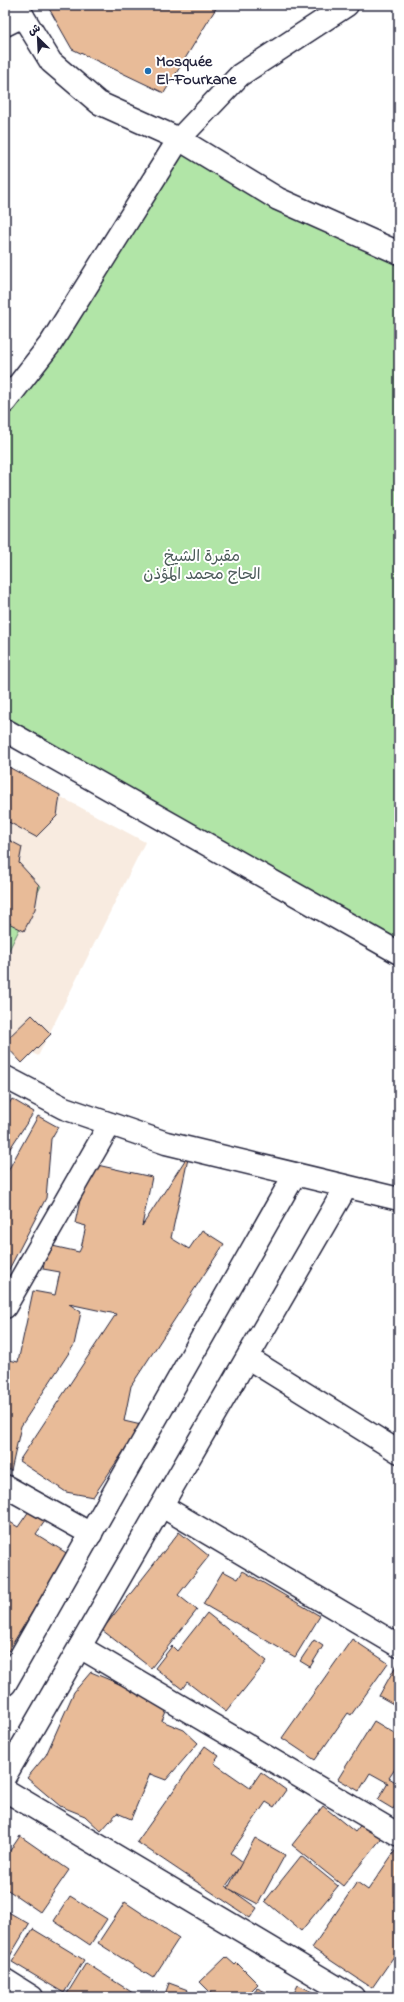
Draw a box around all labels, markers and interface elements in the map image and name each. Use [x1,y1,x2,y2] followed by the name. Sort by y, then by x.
[18,18,58,58] north arrow
[26,20,43,40] text: ش
[156,50,237,92] place label: Mosquée El-Fourkane
[143,66,153,76] marker: Mosquée El-Fourkane
[143,545,261,587] park label: مقبرة الشيخ الحاج محمد المؤذن

